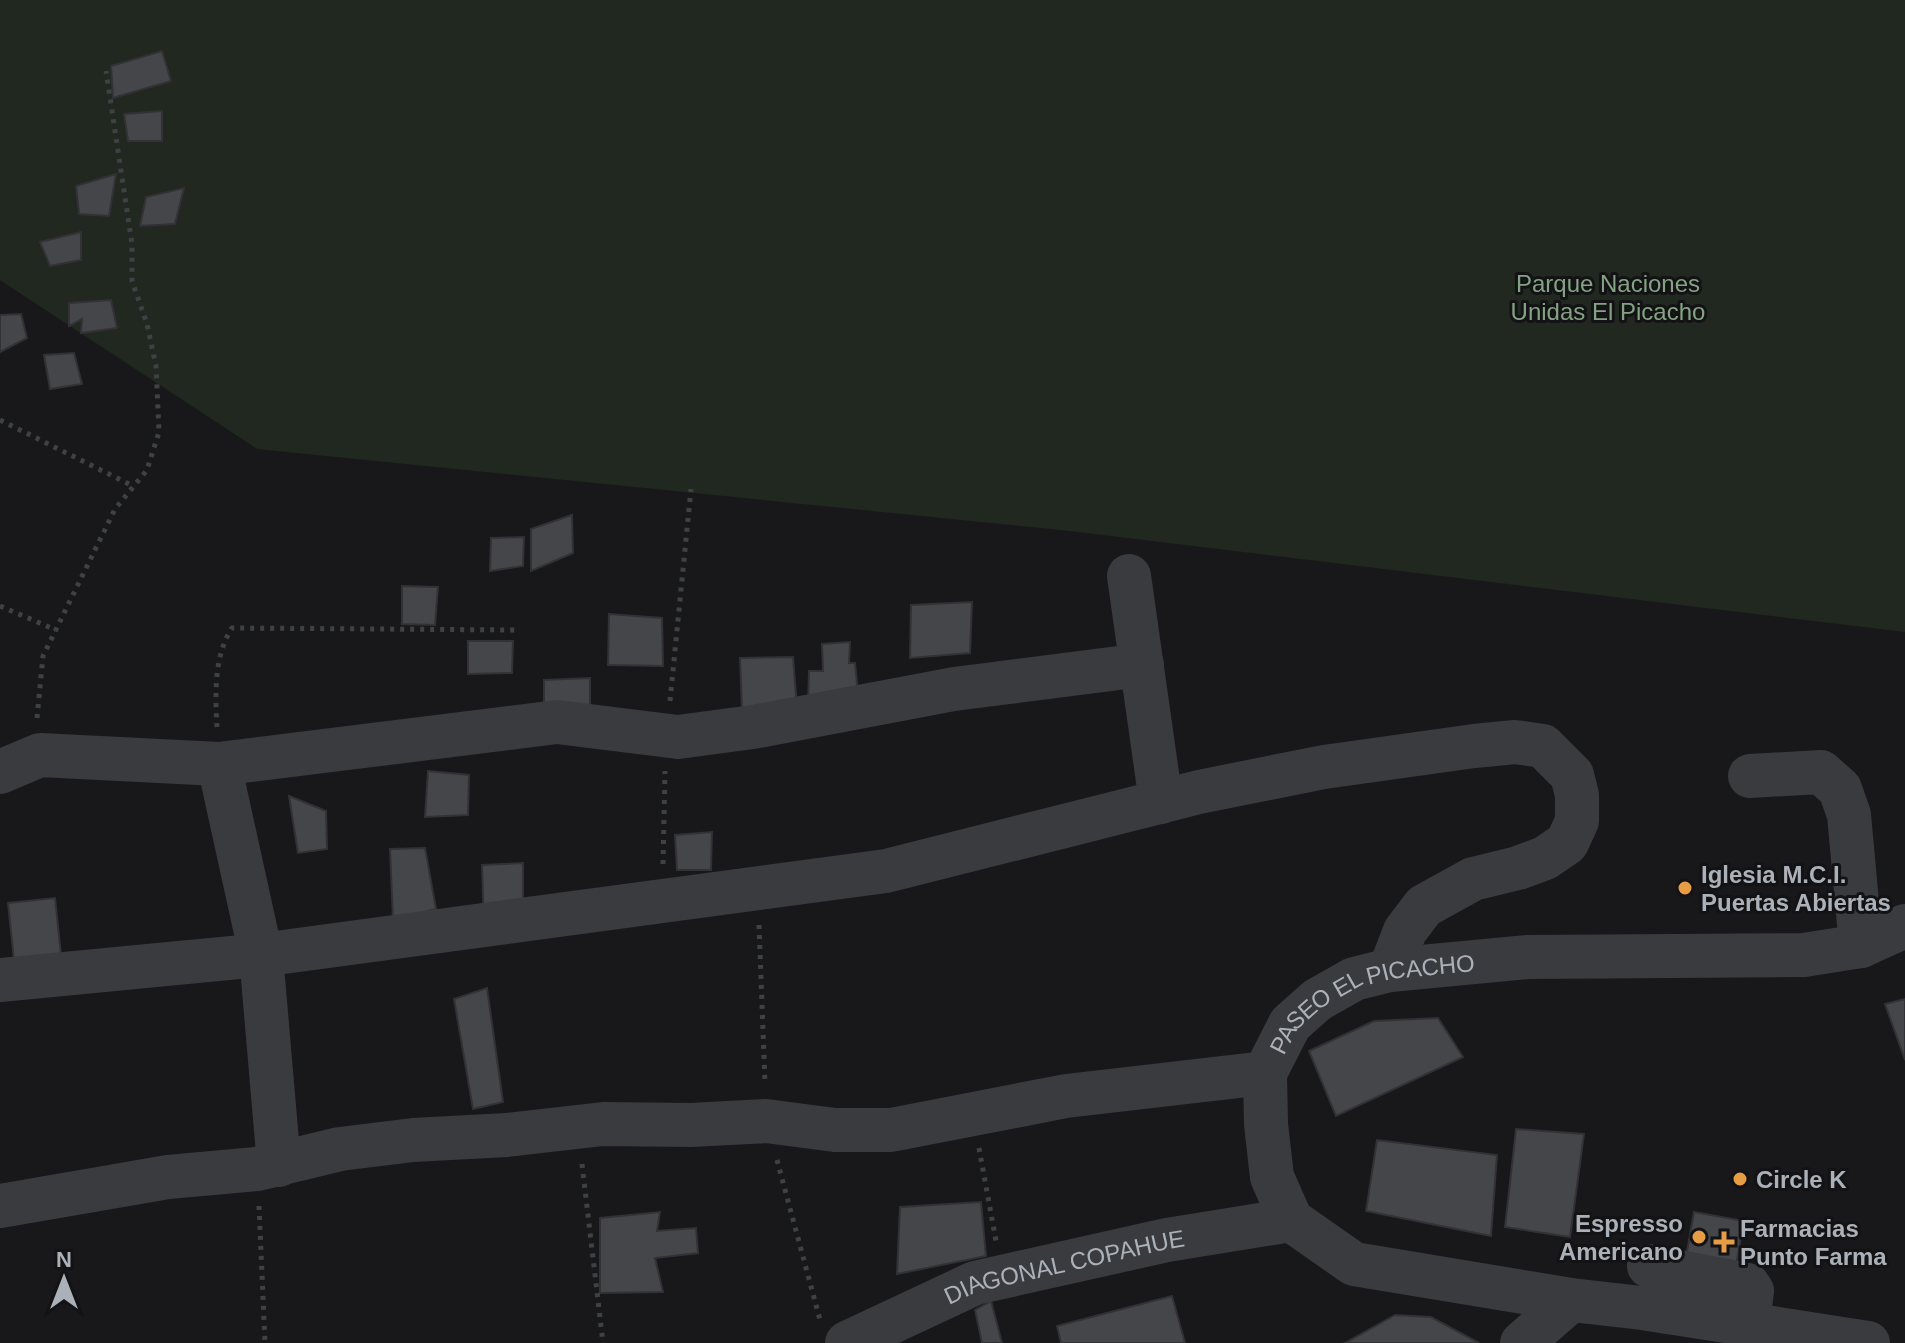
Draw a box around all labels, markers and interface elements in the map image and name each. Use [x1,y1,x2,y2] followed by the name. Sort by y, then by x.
[1511,270,1705,325] park label: Parque Naciones Unidas El Picacho
[1701,861,1891,916] place label: Iglesia M.C.I. Puertas Abiertas
[1676,879,1694,897] marker: Iglesia M.C.I. Puertas Abiertas
[1264,949,1476,1058] street label: PASEO EL PICACHO
[1756,1166,1847,1193] place label: Circle K
[1731,1170,1749,1188] marker: Circle K
[1559,1210,1683,1265] place label: Espresso Americano
[1740,1215,1887,1270] place label: Farmacias Punto Farma
[940,1224,1186,1309] street label: DIAGONAL COPAHUE
[1690,1228,1708,1246] marker: Espresso Americano
[1715,1233,1733,1251] marker: Farmacias Punto Farma
[24,1239,104,1319] north arrow
[56,1247,72,1272] text: N

